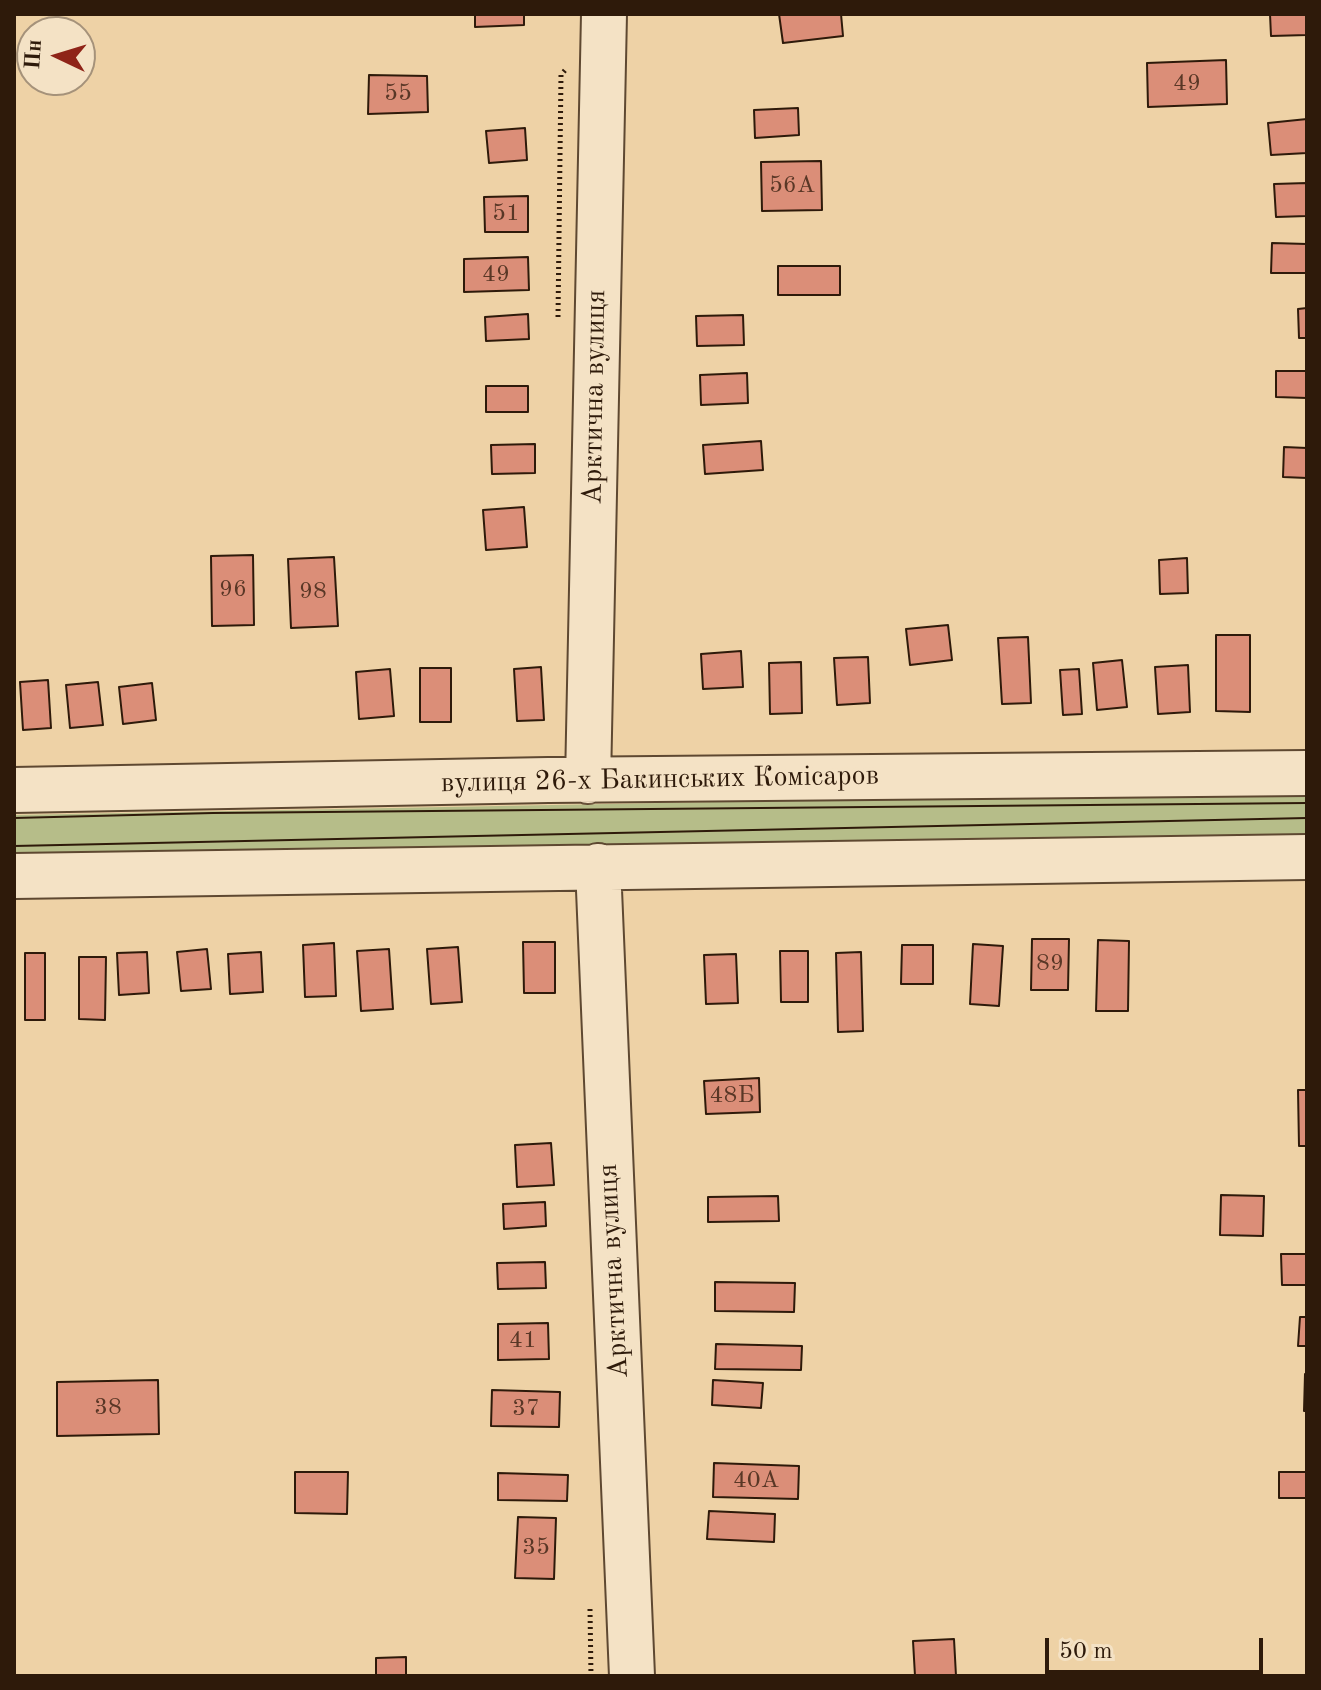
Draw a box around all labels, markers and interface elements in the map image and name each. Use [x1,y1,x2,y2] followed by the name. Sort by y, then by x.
[16,16,96,96] north arrow
[22,39,46,70] text: Пн
[1173,70,1201,98] house number: 49
[384,80,412,108] house number: 55
[769,172,815,200] house number: 56А
[492,200,520,228] house number: 51
[482,261,510,289] house number: 49
[576,289,614,505] street label: Арктична вулиця
[219,576,247,604] house number: 96
[299,578,327,606] house number: 98
[441,759,879,801] street label: вулиця 26-х Бакинських Комісаров
[1036,950,1064,978] house number: 89
[710,1082,754,1110] house number: 48Б
[592,1163,636,1379] street label: Арктична вулиця
[509,1327,537,1355] house number: 41
[94,1394,122,1422] house number: 38
[512,1395,540,1423] house number: 37
[733,1467,779,1495] house number: 40А
[522,1534,550,1562] house number: 35
[1049,1622,1267,1672] scale bar
[1059,1640,1113,1664] text: 50 m

